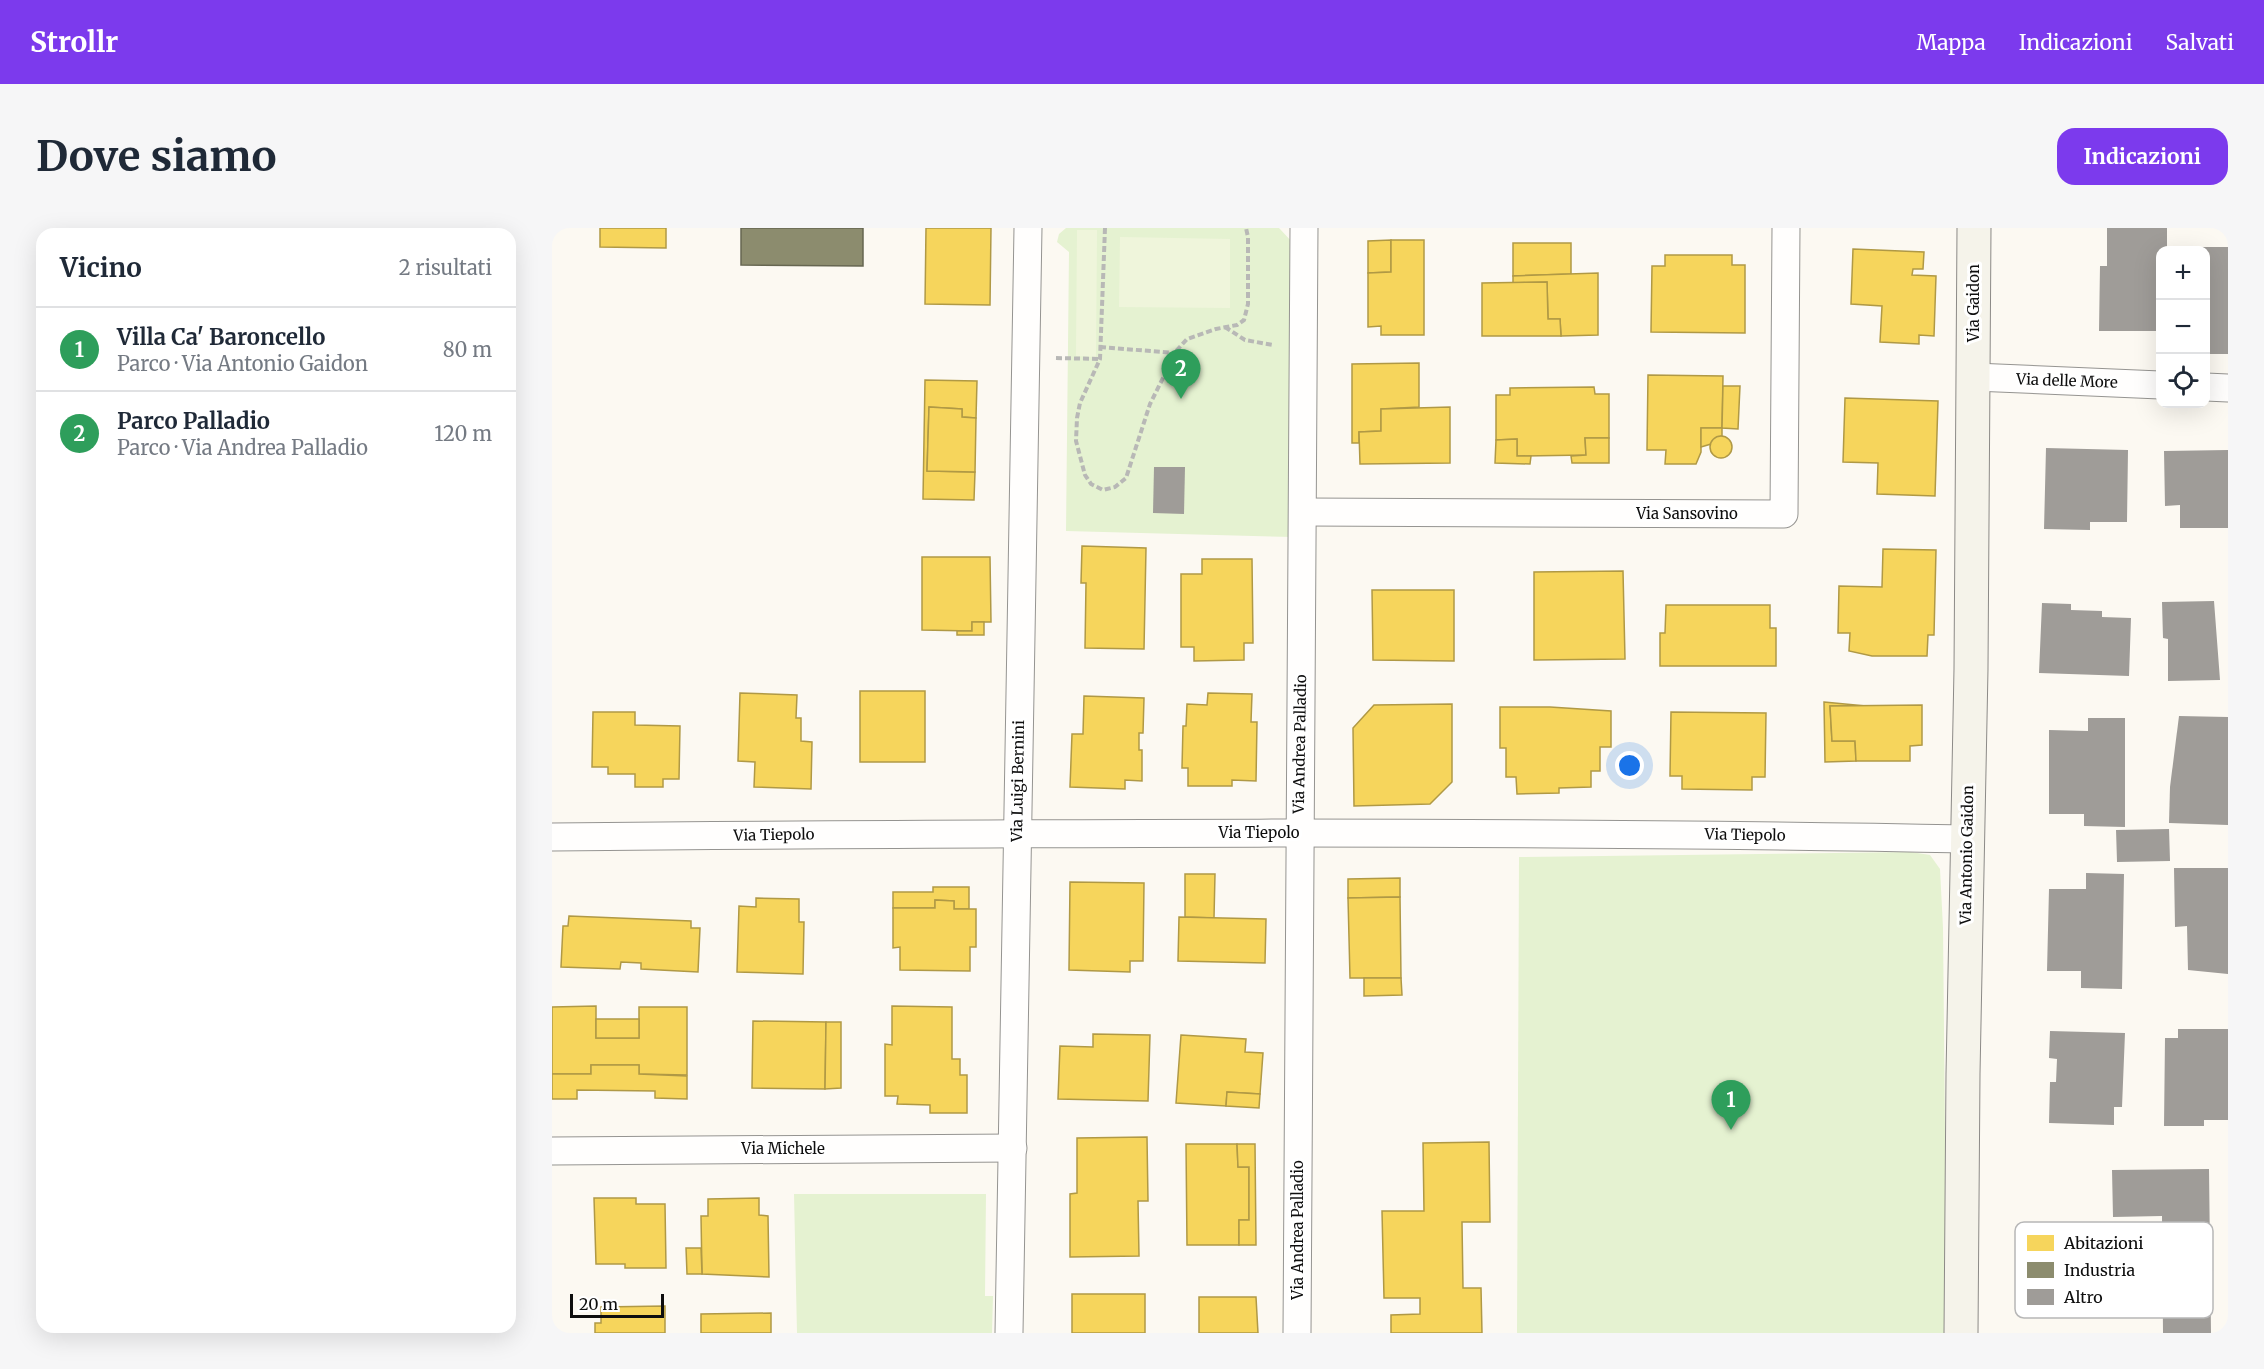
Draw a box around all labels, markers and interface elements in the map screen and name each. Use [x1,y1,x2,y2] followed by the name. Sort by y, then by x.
[30,24,118,60] text: Strollr
[1916,29,1986,56] text: Mappa
[2019,29,2132,56] text: Indicazioni
[2165,29,2234,56] text: Salvati
[2057,128,2228,185] button: Indicazioni
[36,130,276,182] text: Dove siamo
[2156,246,2210,408] map controls
[2156,246,2210,300] button: +
[60,251,142,284] text: Vicino
[399,255,492,280] text: 2 risultati
[1964,264,1983,343] street label: Via Gaidon
[2156,300,2210,354] button: −
[117,323,325,351] text: Villa Ca' Baroncello
[75,337,84,362] text: 1
[443,337,492,362] text: 80 m
[1162,350,1200,399] pin: 2
[117,351,368,376] text: Parco · Via Antonio Gaidon
[2156,354,2210,408] button: locate
[2015,369,2118,392] street label: Via delle More
[117,407,270,435] text: Parco Palladio
[74,421,85,446] text: 2
[434,421,492,446] text: 120 m
[117,435,368,460] text: Parco · Via Andrea Palladio
[1635,504,1738,523] street label: Via Sansovino
[1289,674,1310,815] street label: Via Andrea Palladio
[1007,720,1028,843] street label: Via Luigi Bernini
[1615,751,1644,780] your location
[1956,785,1977,926] street label: Via Antonio Gaidon
[1217,823,1300,842] street label: Via Tiepolo
[732,824,815,845] street label: Via Tiepolo
[1703,824,1786,845] street label: Via Tiepolo
[1712,1080,1750,1130] pin: 1
[740,1139,825,1158] street label: Via Michele
[1288,1160,1307,1301] street label: Via Andrea Palladio
[2015,1222,2213,1318] legend
[2063,1233,2144,1253] text: Abitazioni
[2064,1260,2135,1280] text: Industria
[2063,1287,2103,1307] text: Altro
[570,1291,664,1318] scale bar
[579,1294,618,1314] text: 20 m

